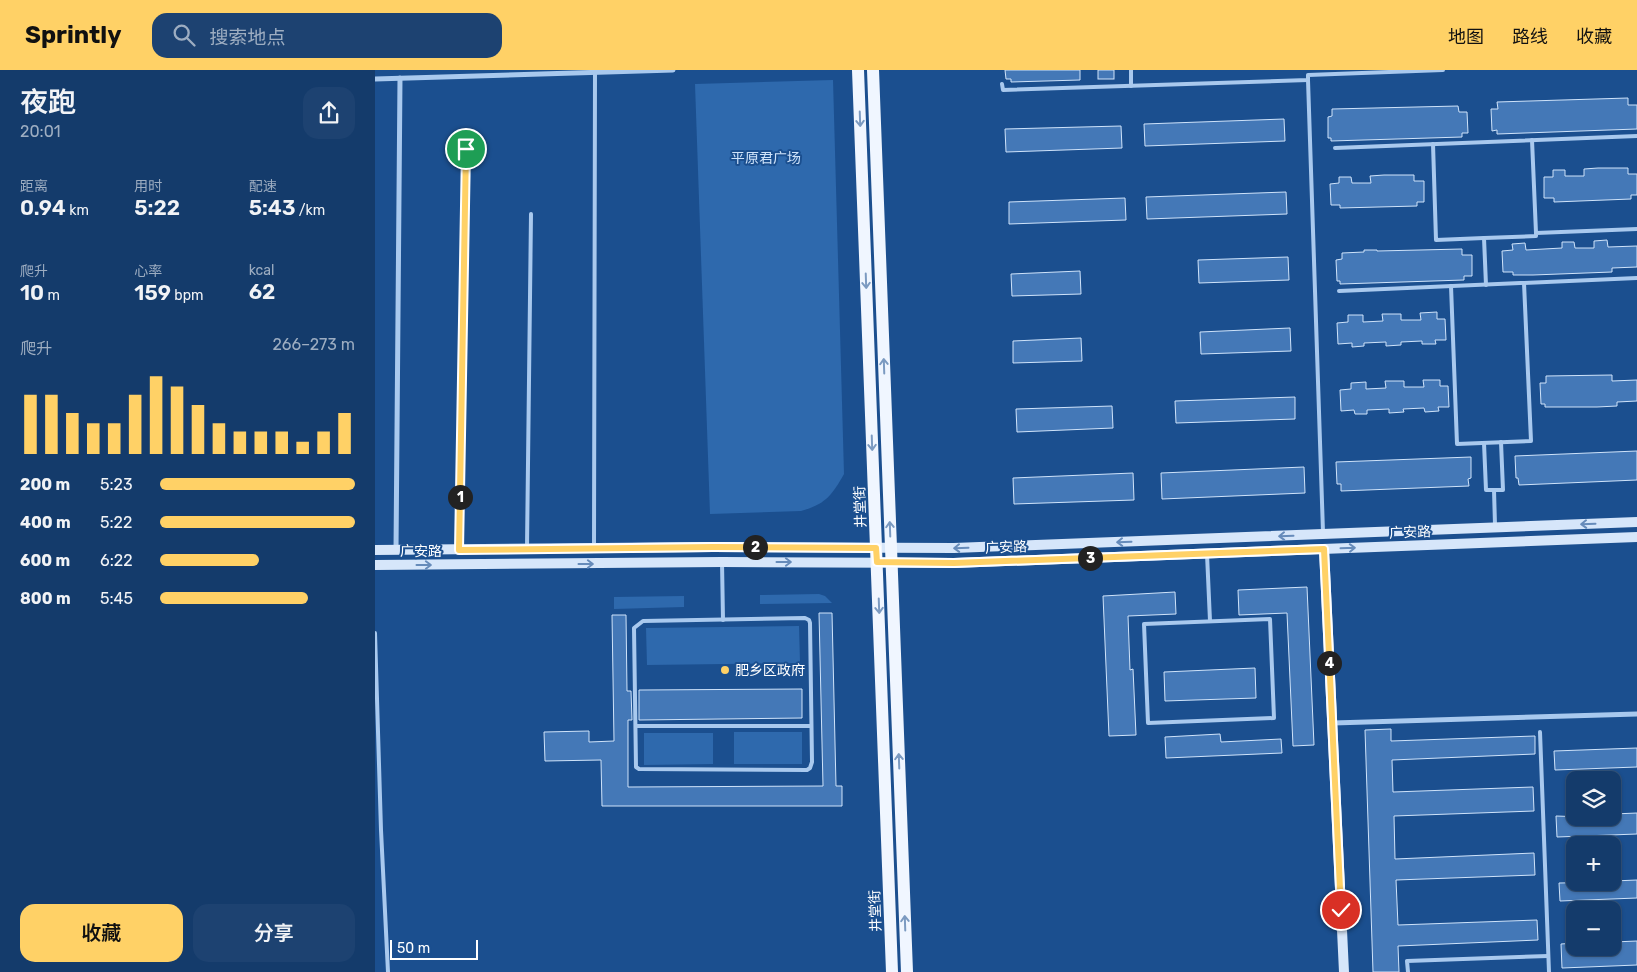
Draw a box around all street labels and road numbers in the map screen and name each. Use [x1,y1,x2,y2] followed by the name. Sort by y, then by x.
[851,486,870,528] street label: 井堂街
[1389,523,1431,542] street label: 广安路
[985,538,1027,557] street label: 广安路
[400,543,442,560] street label: 广安路
[866,890,885,932] street label: 井堂街

